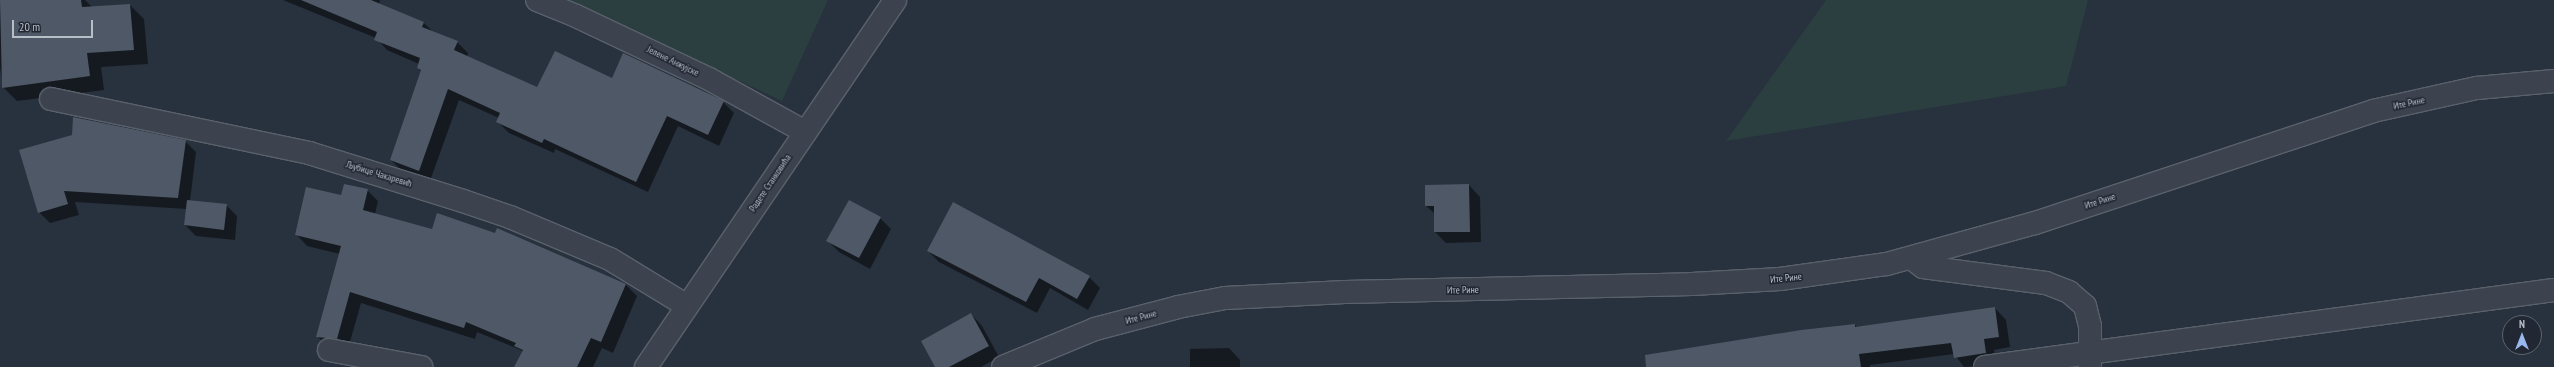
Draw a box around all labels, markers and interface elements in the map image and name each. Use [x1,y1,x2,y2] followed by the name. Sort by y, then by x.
[14,12,95,38] scale bar
[19,19,40,34] text: 20 m
[645,43,701,79] street label: Јелене Анжујске
[2392,94,2426,112] street label: Ите Рине
[746,152,794,214] street label: Радете Станковића
[344,158,414,190] street label: Љубице Чакаревић
[2083,190,2117,212] street label: Ите Рине
[1770,270,1802,286] street label: Ите Рине
[1447,284,1479,296] street label: Ите Рине
[1124,307,1158,327] street label: Ите Рине
[2502,315,2542,355] north arrow
[2519,317,2525,331] text: N

